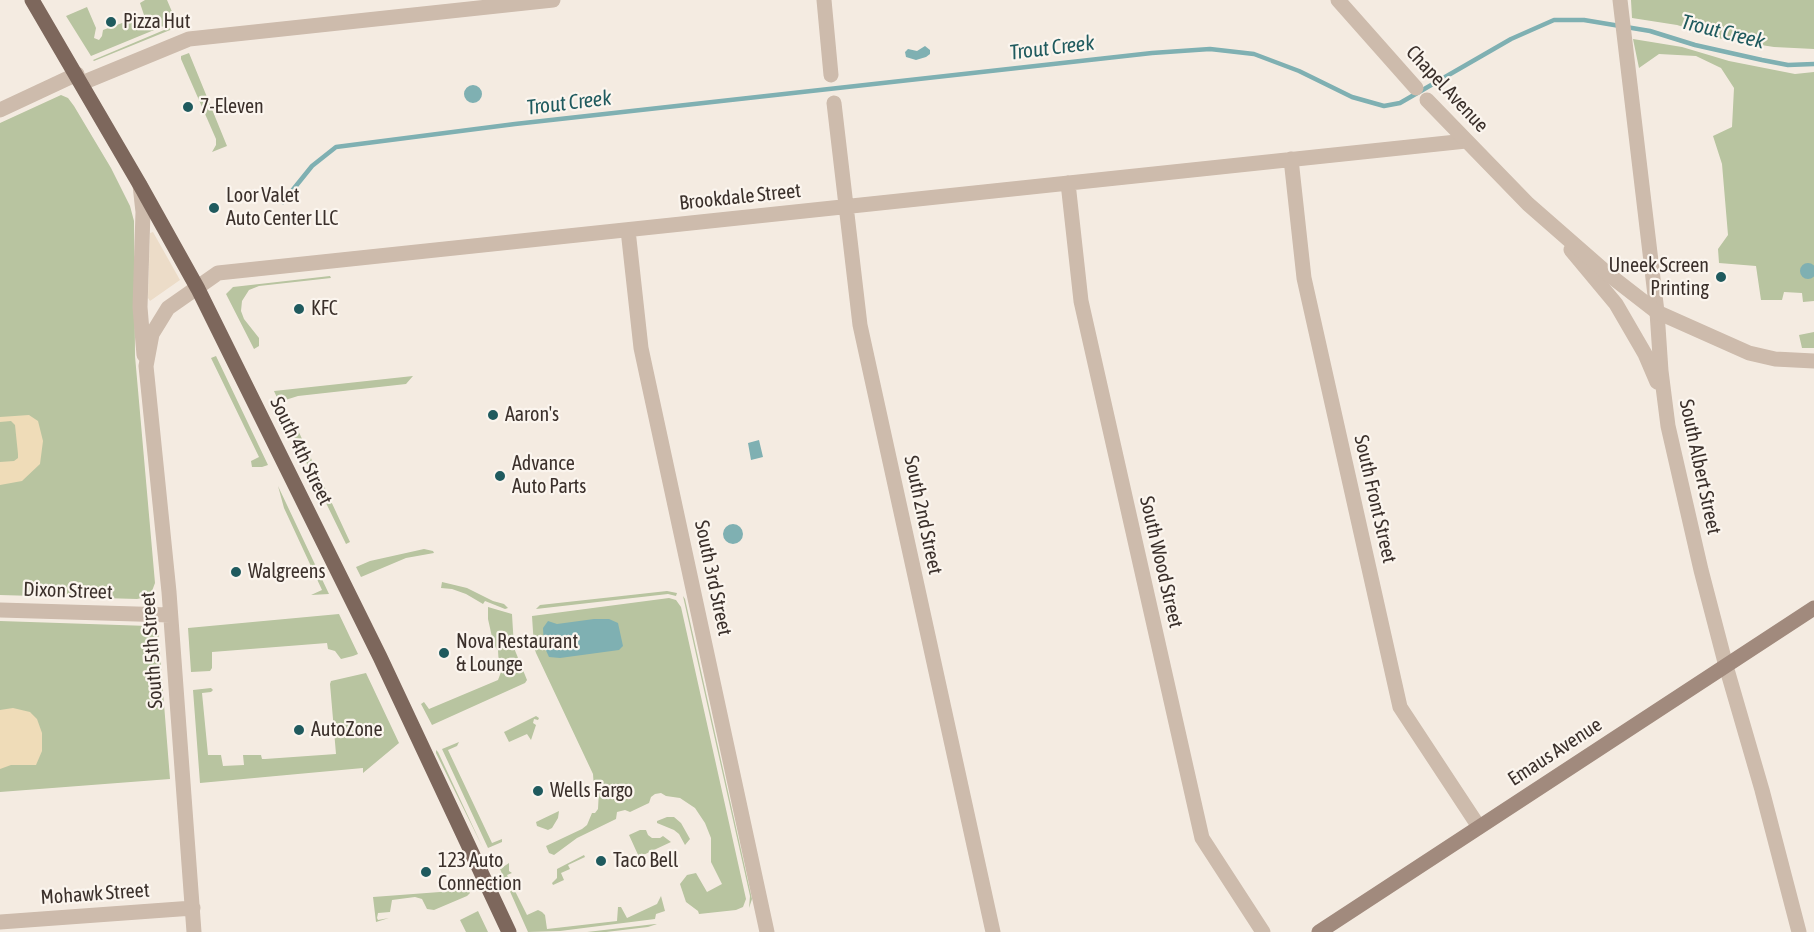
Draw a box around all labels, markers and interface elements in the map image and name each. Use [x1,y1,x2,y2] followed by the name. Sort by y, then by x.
[1679,9,1767,55] water label: Trout Creek
[123,10,190,34] place label: Pizza Hut
[104,15,118,29] marker: Pizza Hut
[1008,30,1096,66] water label: Trout Creek
[1401,41,1493,137] street label: Chapel Avenue
[525,85,613,121] water label: Trout Creek
[200,95,264,119] place label: 7-Eleven
[181,100,195,114] marker: 7-Eleven
[678,179,802,215] street label: Brookdale Street
[226,184,338,231] place label: Loor Valet Auto Center LLC
[207,201,221,215] marker: Loor Valet Auto Center LLC
[1608,254,1709,301] place label: Uneek Screen Printing
[1714,270,1728,284] marker: Uneek Screen Printing
[311,297,338,321] place label: KFC
[292,302,306,316] marker: KFC
[265,393,337,509] street label: South 4th Street
[1674,397,1726,537] street label: South Albert Street
[505,403,559,427] place label: Aaron's
[486,408,500,422] marker: Aaron's
[1349,433,1401,565] street label: South Front Street
[512,452,586,499] place label: Advance Auto Parts
[899,453,947,577] street label: South 2nd Street
[493,469,507,483] marker: Advance Auto Parts
[1134,494,1188,630] street label: South Wood Street
[689,518,737,638] street label: South 3rd Street
[248,560,326,584] place label: Walgreens
[229,565,243,579] marker: Walgreens
[23,577,113,605] street label: Dixon Street
[136,591,168,709] street label: South 5th Street
[456,630,578,677] place label: Nova Restaurant & Lounge
[437,646,451,660] marker: Nova Restaurant & Lounge
[1504,713,1606,791] street label: Emaus Avenue
[311,718,383,742] place label: AutoZone
[292,723,306,737] marker: AutoZone
[550,779,633,803] place label: Wells Fargo
[531,784,545,798] marker: Wells Fargo
[438,849,522,896] place label: 123 Auto Connection
[613,849,678,873] place label: Taco Bell
[594,854,608,868] marker: Taco Bell
[419,865,433,879] marker: 123 Auto Connection
[40,878,150,910] street label: Mohawk Street

